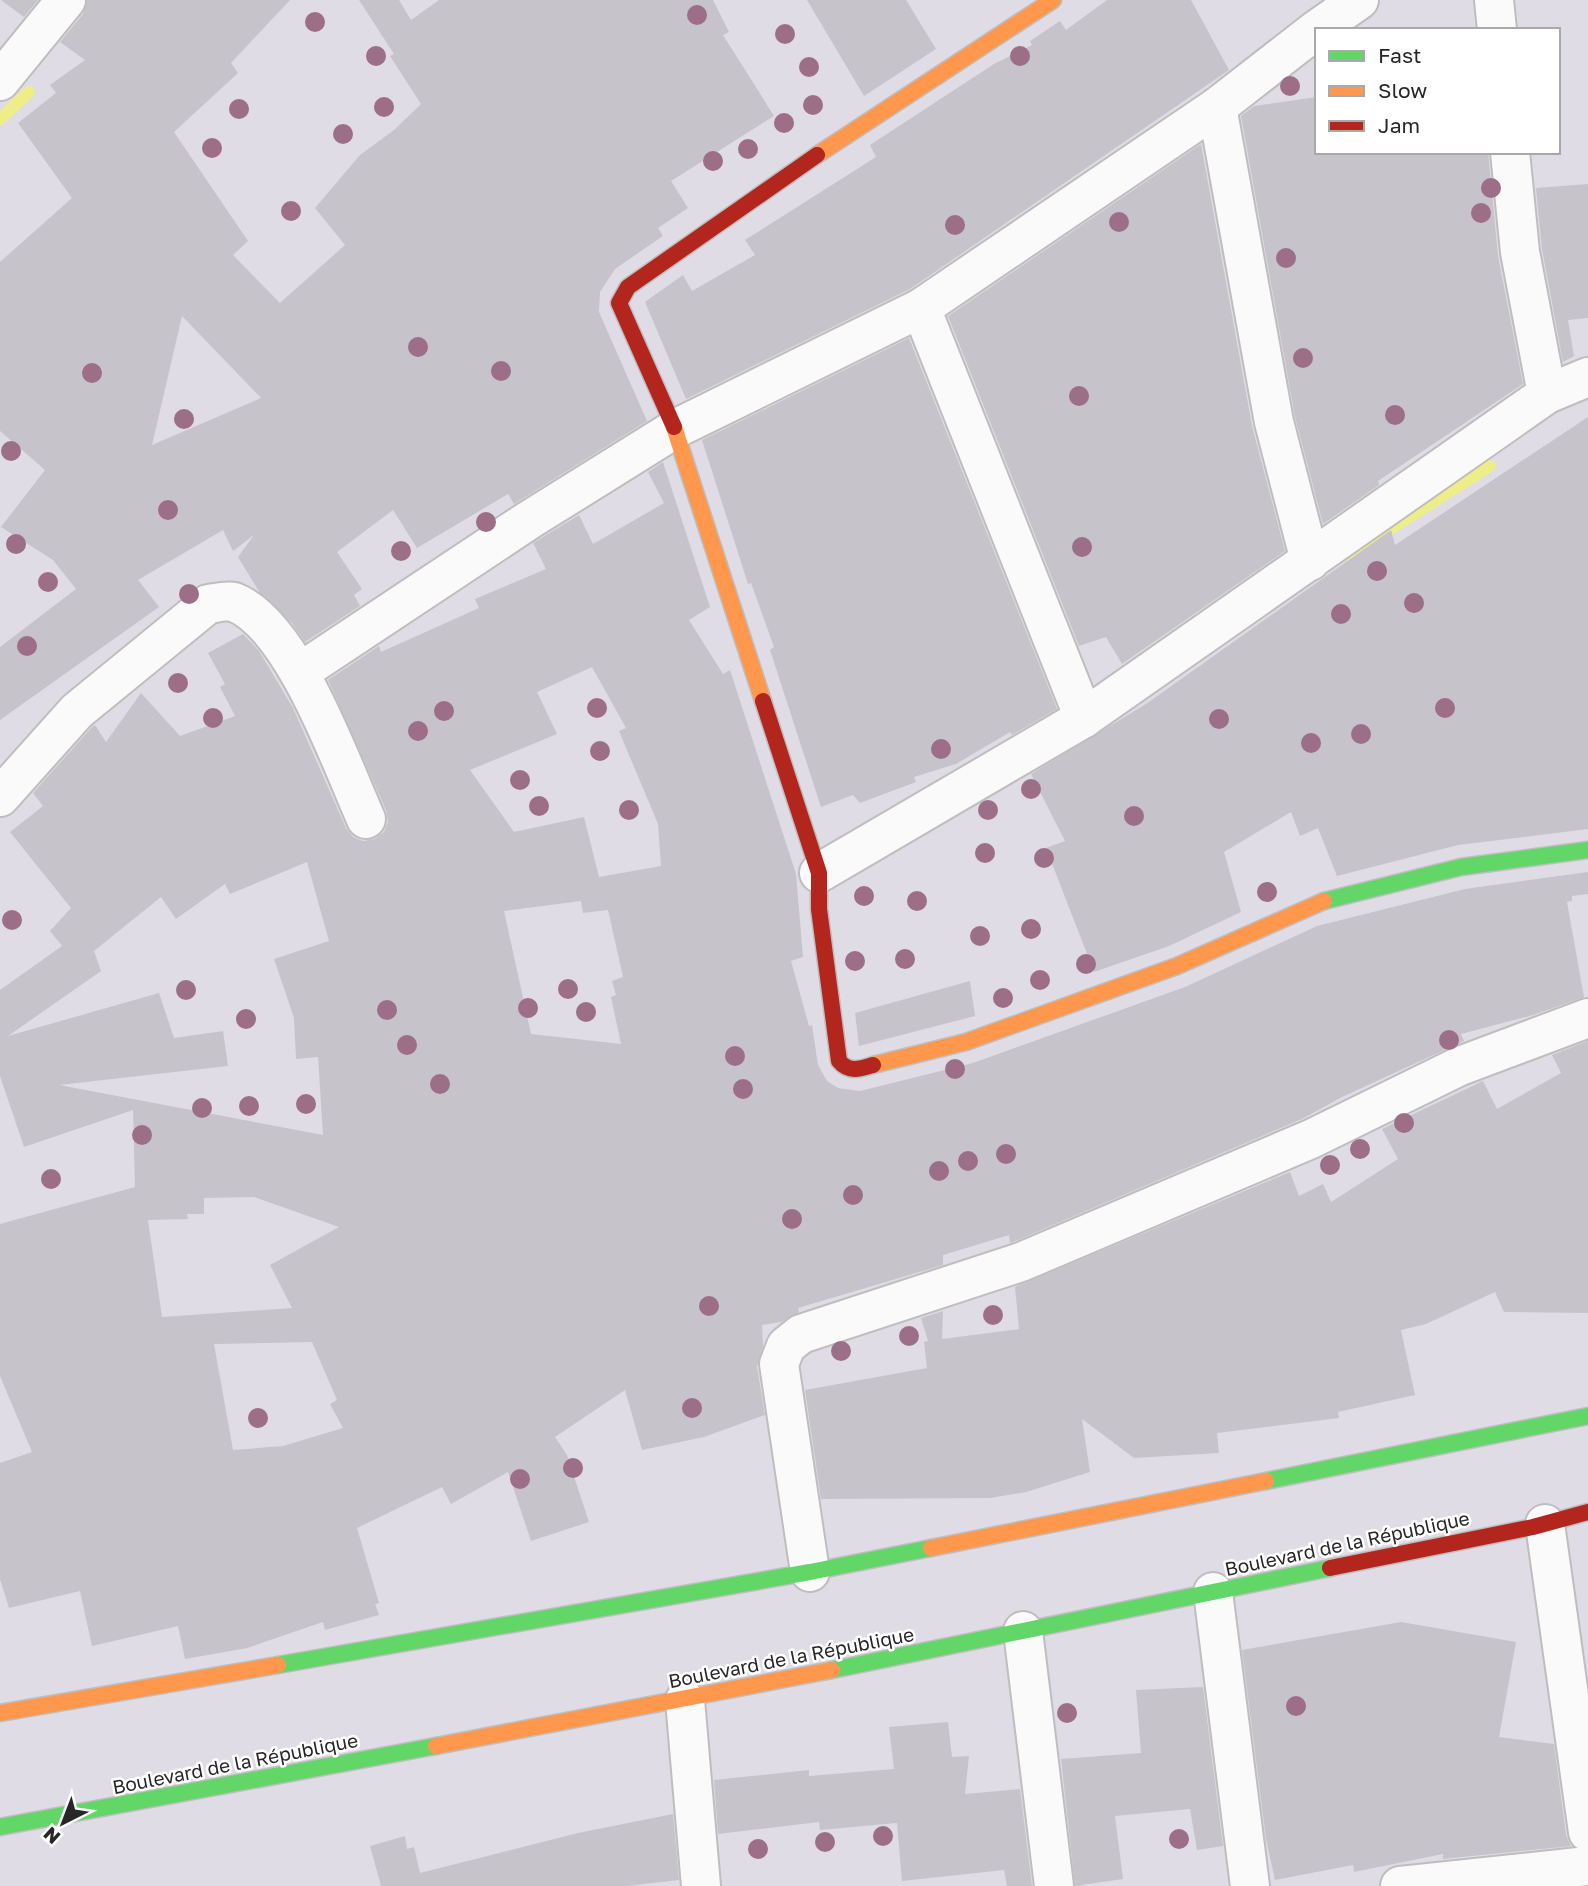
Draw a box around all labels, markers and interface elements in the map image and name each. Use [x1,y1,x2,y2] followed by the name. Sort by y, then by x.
[1315,28,1560,154] legend
[1378,42,1421,68] text: Fast
[1378,77,1427,103] text: Slow
[1378,112,1420,138] text: Jam
[1223,1506,1471,1580] street label: Boulevard de la République
[666,1622,916,1692] street label: Boulevard de la République
[110,1728,360,1798] street label: Boulevard de la République
[28,1788,98,1858] north arrow
[38,1823,64,1849] text: N

